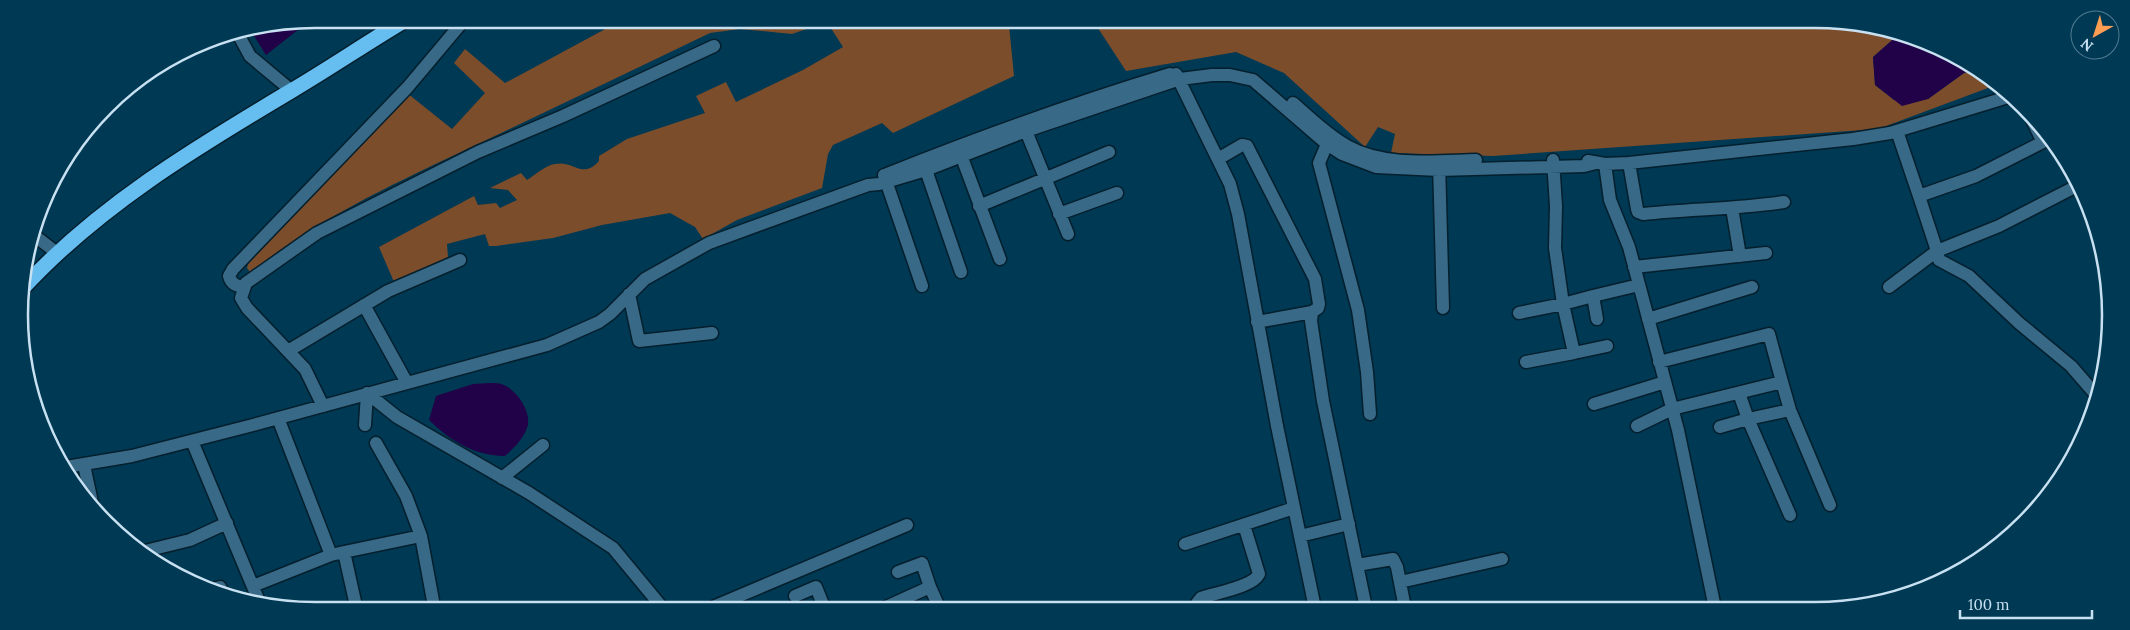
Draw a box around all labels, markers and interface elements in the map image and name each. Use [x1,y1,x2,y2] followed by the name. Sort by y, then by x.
[2070,10,2120,60] north arrow
[2077,35,2097,56] text: N
[1960,588,2092,620] scale bar
[1968,595,2009,614] text: 100 m

